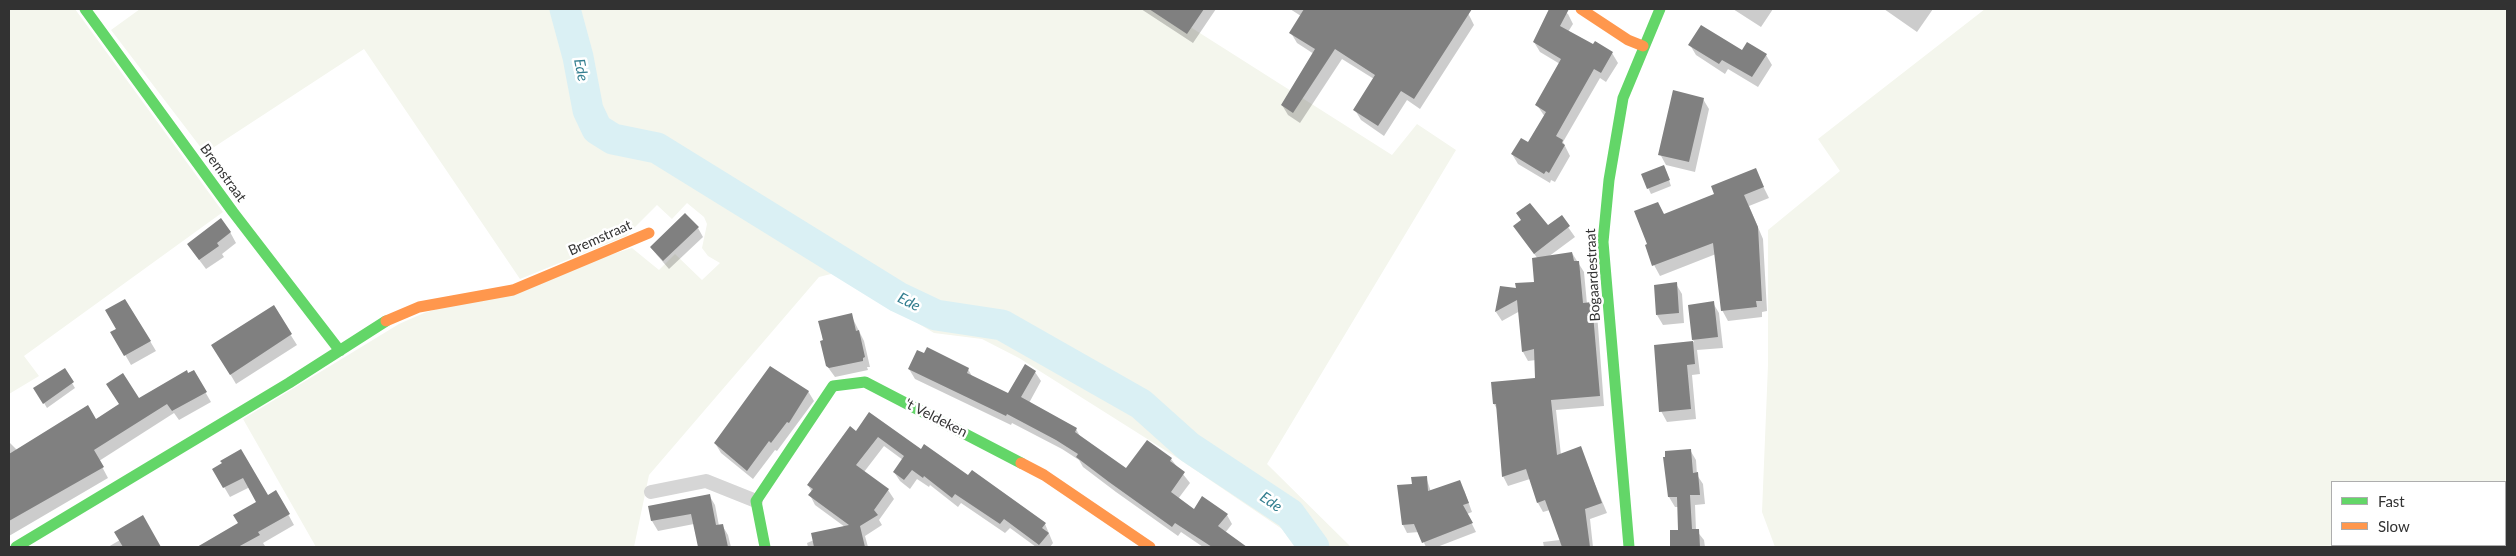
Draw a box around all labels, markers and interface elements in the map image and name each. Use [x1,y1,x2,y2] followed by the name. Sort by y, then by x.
[570,57,592,83] water label: Ede
[196,141,250,205] street label: Bremstraat
[566,217,634,259] street label: Bremstraat
[1582,228,1604,322] street label: Bogaardestraat
[895,289,923,315] water label: Ede
[902,395,970,441] street label: 't Veldeken
[2331,481,2506,546] legend
[1256,488,1286,516] water label: Ede
[2378,492,2405,510] text: Fast
[2378,517,2410,535] text: Slow

